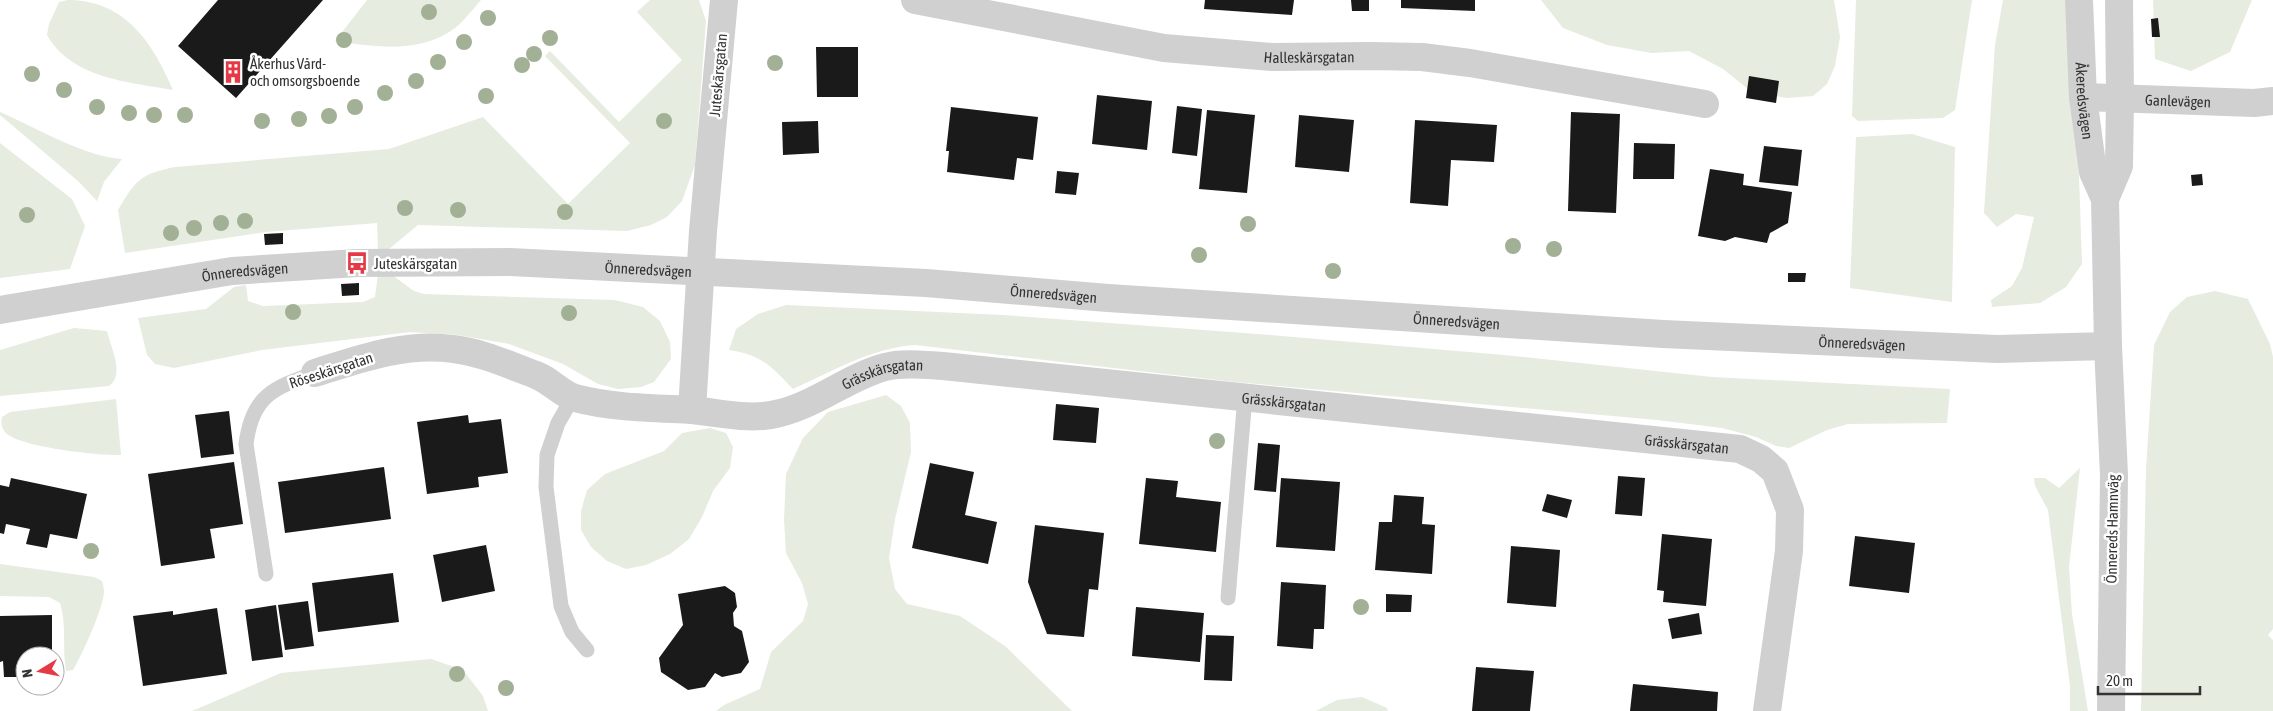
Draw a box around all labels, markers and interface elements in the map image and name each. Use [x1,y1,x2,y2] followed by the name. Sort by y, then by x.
[706,33,730,117] street label: Juteskärsgatan
[1263,48,1354,66] street label: Halleskärsgatan
[250,55,360,89] place label: Åkerhus Vård- och omsorgsboende
[220,59,246,85] building icon: Åkerhus Vård- och omsorgsboende
[2073,62,2097,140] street label: Åkeredsvägen
[2145,91,2211,110] street label: Ganlevägen
[344,250,370,276] bus stop icon: Juteskärsgatan
[374,255,457,272] place label: Juteskärsgatan
[604,258,692,280] street label: Önneredsvägen
[200,259,289,284] street label: Önneredsvägen
[1009,281,1098,306] street label: Önneredsvägen
[1413,309,1501,332] street label: Önneredsvägen
[1818,332,1906,353] street label: Önneredsvägen
[287,348,375,392] street label: Röseskärsgatan
[839,356,924,393] street label: Grässkärsgatan
[1241,389,1327,414] street label: Grässkärsgatan
[1644,431,1730,456] street label: Grässkärsgatan
[2103,474,2121,584] street label: Önnereds Hamnväg
[15,646,65,696] north arrow
[2098,664,2200,696] scale bar
[19,668,36,679] text: N
[2106,672,2133,689] text: 20 m

